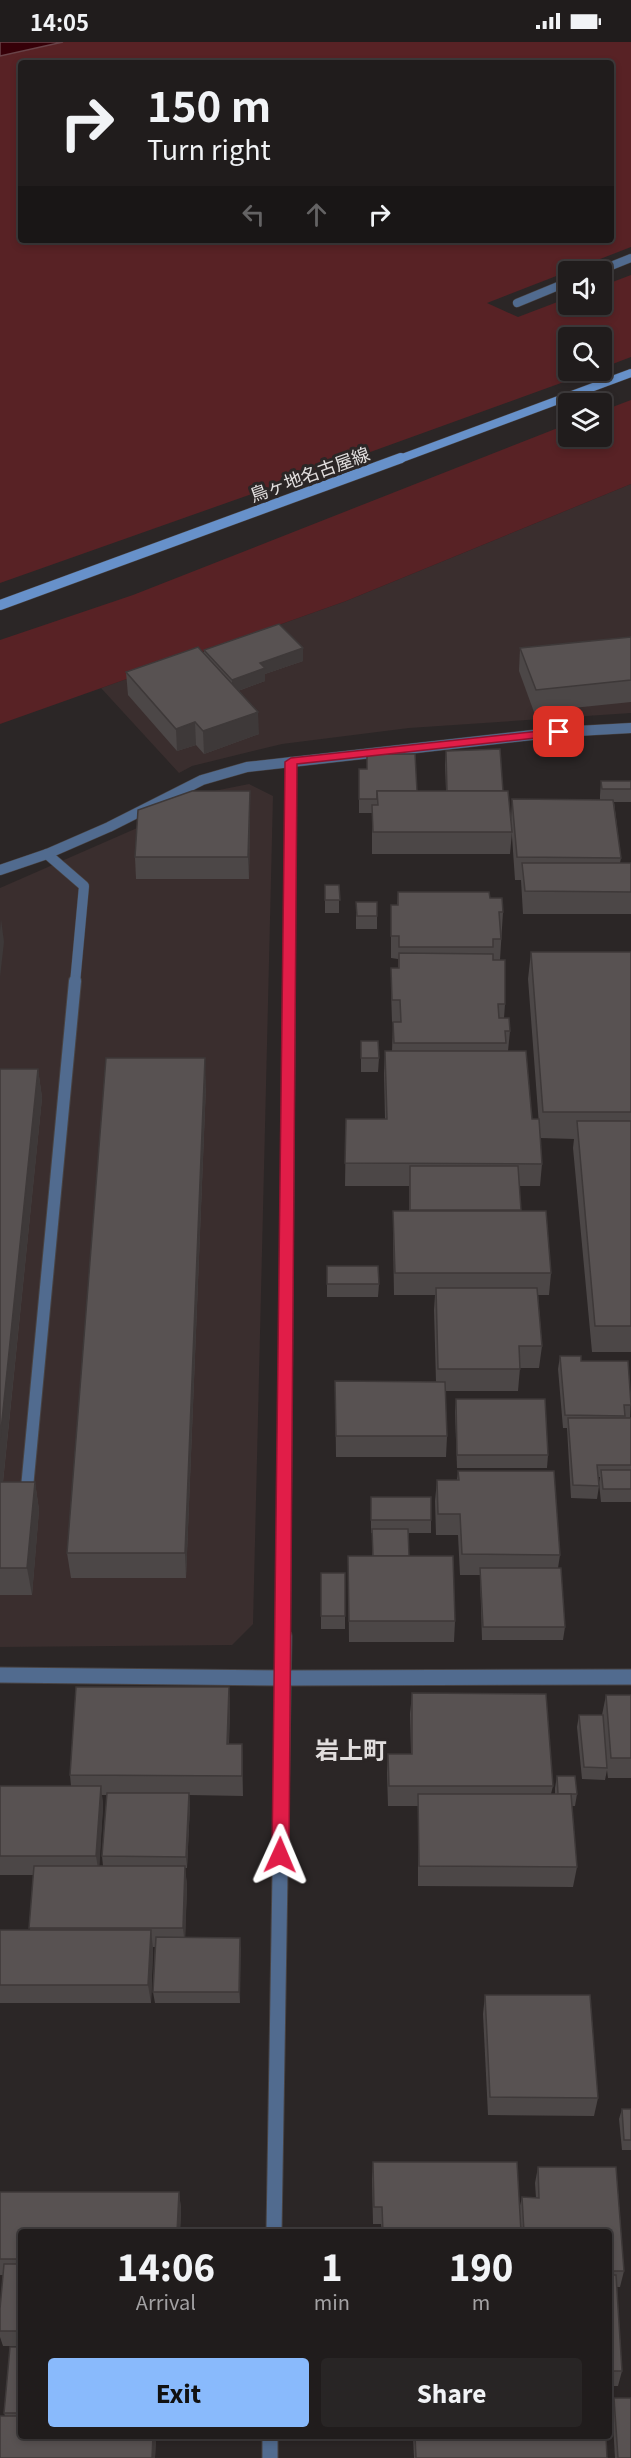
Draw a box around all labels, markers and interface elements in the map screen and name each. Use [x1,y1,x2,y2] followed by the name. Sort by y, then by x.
[30,5,89,37] text: 14:05
[147,73,271,134] text: 150 m
[48,84,126,162] icon: right
[147,129,271,168] text: Turn right
[237,198,270,231] icon: left
[300,198,333,231] icon: ahead
[363,198,396,231] icon: right
[558,261,612,447] map controls
[558,261,612,315] button: sound
[558,327,612,381] button: search
[558,393,612,447] button: layers
[246,439,373,507] street label: 鳥ヶ地名古屋線
[533,706,584,757] pin
[542,715,575,748] icon: arrive
[315,1731,387,1766] district label: 岩上町
[248,1823,312,1887] position arrow
[117,2239,215,2291] text: 14:06
[321,2239,343,2291] text: 1
[449,2239,513,2291] text: 190
[136,2287,196,2316] text: Arrival
[314,2287,350,2316] text: min
[472,2287,490,2316] text: m
[48,2358,309,2427] button: Exit
[321,2358,582,2427] button: Share

